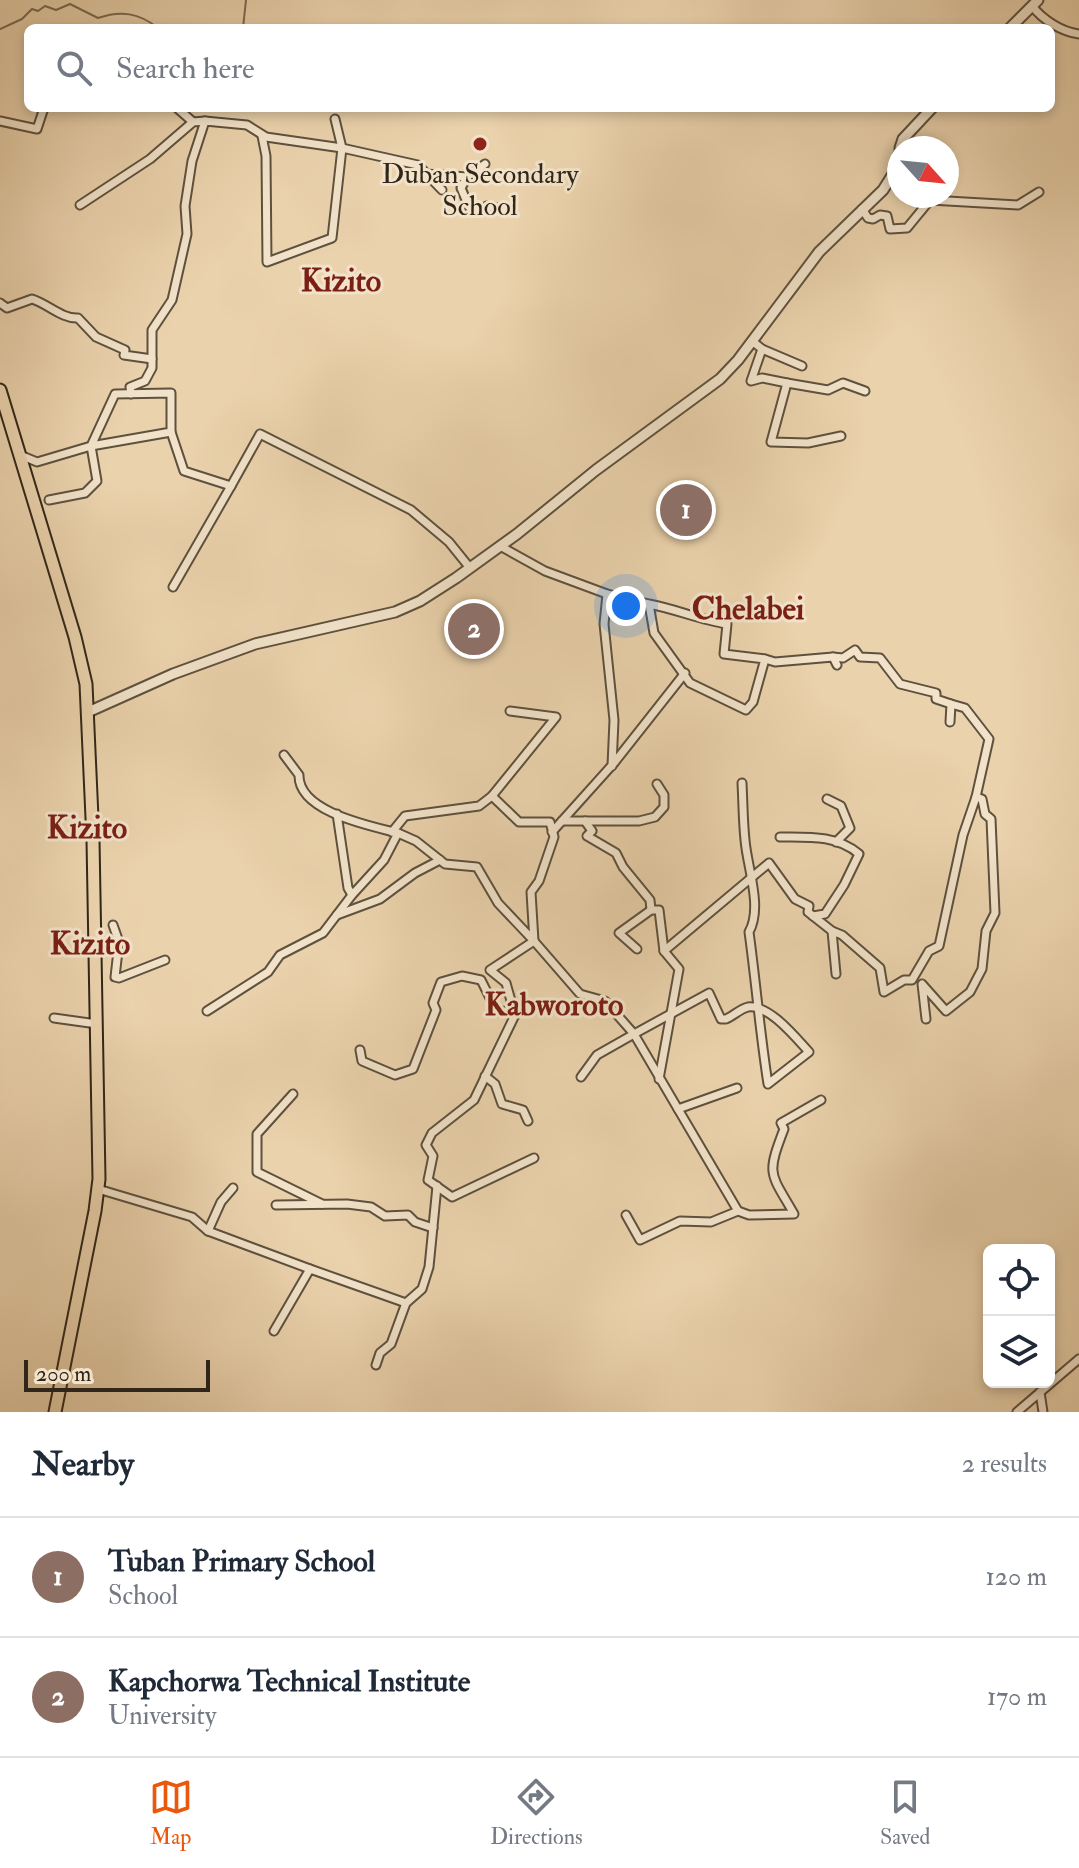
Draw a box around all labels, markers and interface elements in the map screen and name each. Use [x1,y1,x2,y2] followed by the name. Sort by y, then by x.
[24,24,1055,112] search box
[52,46,96,90] icon: search
[116,50,255,87] text: Search here
[471,135,489,153] marker: Duban Secondary School
[887,136,959,208] north arrow
[381,157,579,224] place label: Duban Secondary School
[301,261,381,301] district label: Kizito
[660,480,712,540] pin: 1
[606,586,646,626] your location
[692,589,805,629] district label: Chelabei
[448,599,500,659] pin: 2
[47,808,127,848] district label: Kizito
[50,924,130,964] district label: Kizito
[485,985,623,1025] district label: Kabworoto
[983,1244,1055,1388] map controls
[983,1244,1055,1316] button: locate
[983,1316,1055,1388] button: layers
[24,1356,210,1392] scale bar
[36,1360,91,1388] text: 200 m
[32,1443,134,1486] text: Nearby
[962,1448,1047,1480] text: 2 results
[108,1543,375,1580] text: Tuban Primary School
[53,1561,63,1593] text: 1
[986,1561,1047,1593] text: 120 m
[108,1580,178,1612] text: School
[108,1663,470,1700] text: Kapchorwa Technical Institute
[51,1681,65,1713] text: 2
[987,1681,1047,1713] text: 170 m
[108,1700,216,1732] text: University
[149,1775,193,1851] tab: Map
[490,1775,583,1851] tab: Directions
[880,1775,930,1851] tab: Saved

